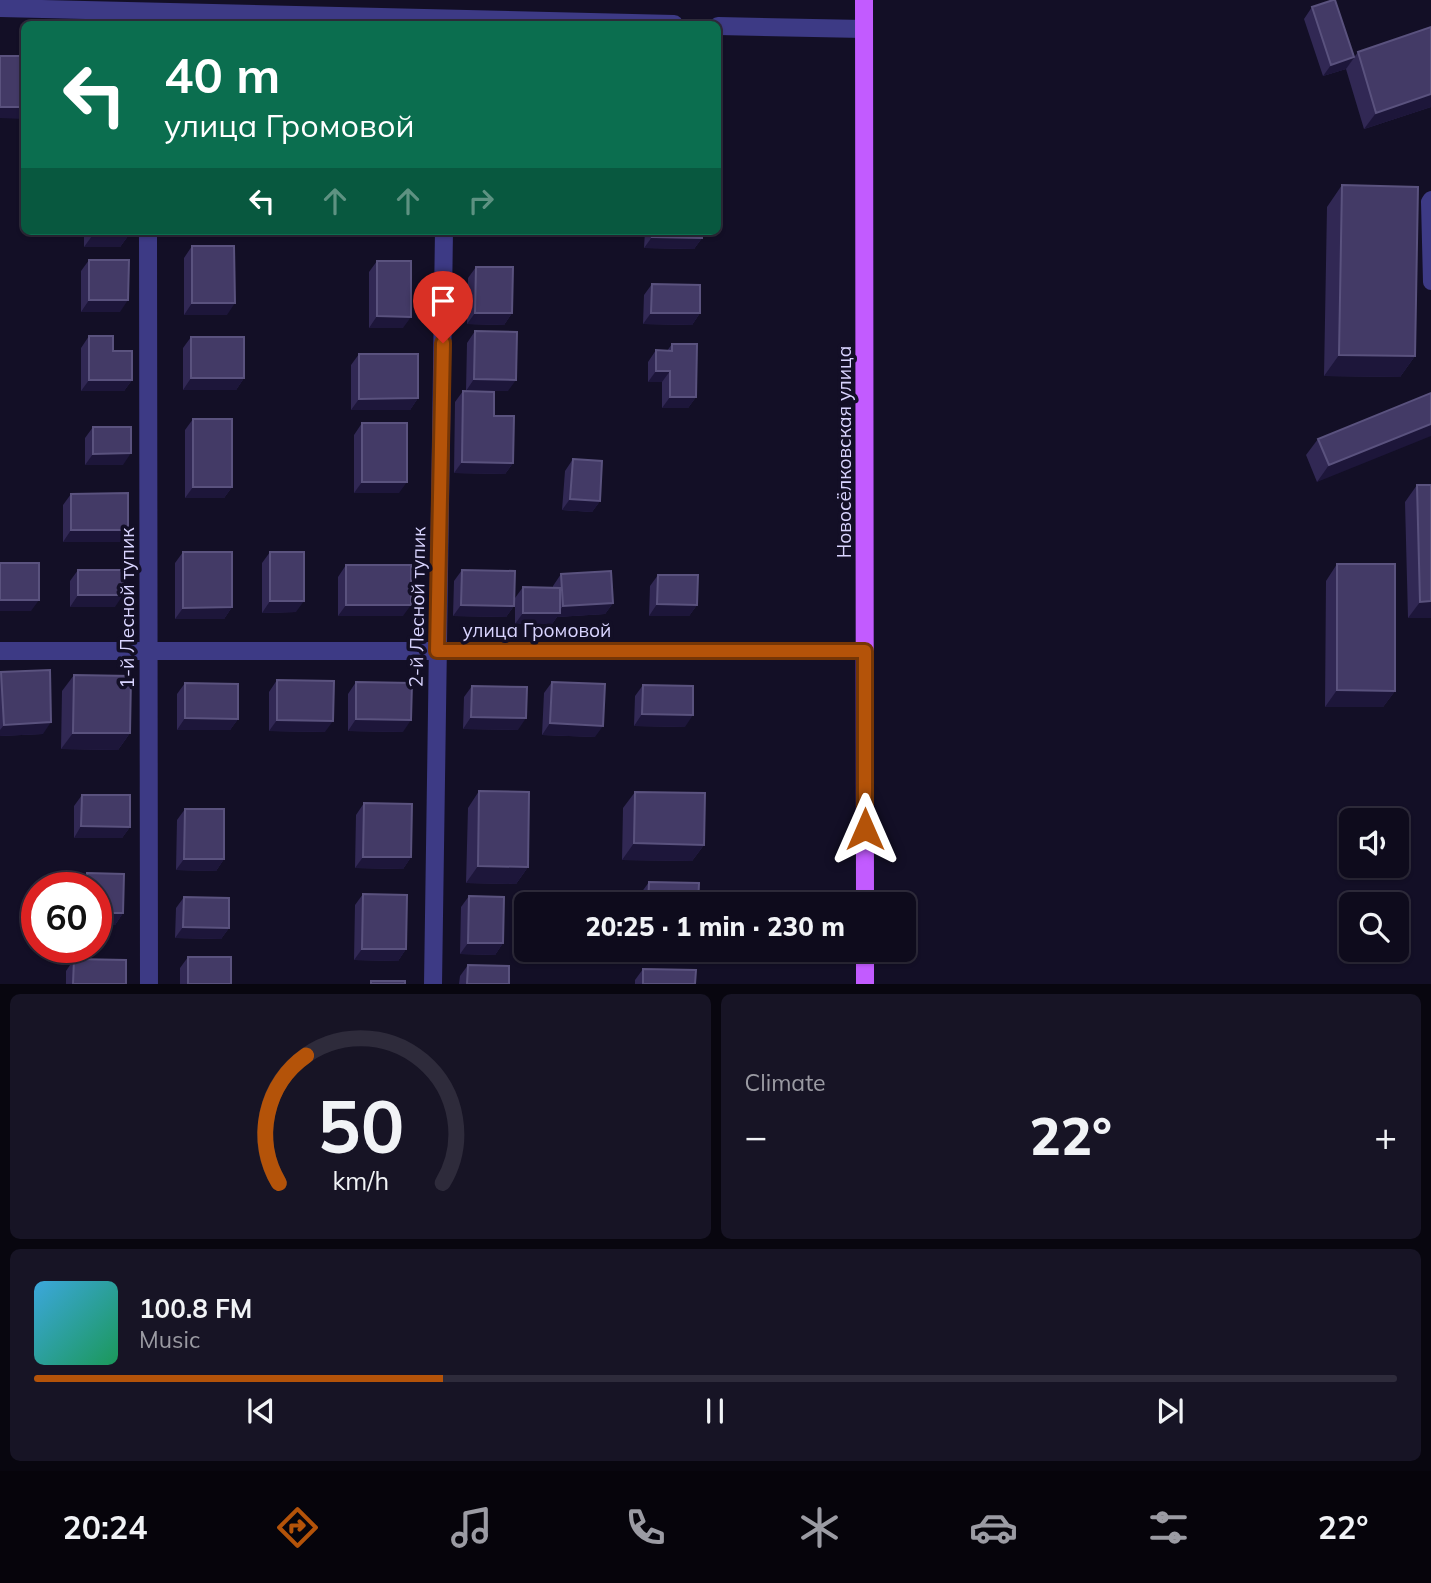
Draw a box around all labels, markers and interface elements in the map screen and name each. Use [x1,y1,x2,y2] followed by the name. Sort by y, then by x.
[164,44,280,105] text: 40 m
[49,49,140,140] icon: left
[164,105,415,145] text: улица Громовой
[243,182,281,220] icon: left
[316,182,354,220] icon: ahead
[389,182,427,220] icon: ahead
[462,182,500,220] icon: right
[413,271,473,343] pin
[424,282,462,320] icon: arrive
[832,346,856,558] street label: Новосёлковская улица
[404,526,430,688] street label: 2-й Лесной тупик
[115,527,139,688] street label: 1-й Лесной тупик
[463,618,611,642] street label: улица Громовой
[828,792,902,866] position arrow
[1339,808,1409,962] map controls
[1339,808,1409,878] button: sound
[21,872,112,963] speed limit sign: 60
[1339,892,1409,962] button: search
[585,910,845,943] text: 20:25 · 1 min · 230 m
[745,1068,826,1097] text: Climate
[317,1080,404,1171] text: 50
[1030,1103,1112,1168] text: 22°
[745,1112,767,1160] text: −
[1374,1112,1397,1160] text: +
[332,1164,389,1195] text: km/h
[139,1292,252,1325] text: 100.8 FM
[139,1325,200,1354] text: Music
[242,1392,280,1430] icon: previous
[696,1392,734,1430] icon: pause
[1151,1392,1189,1430] icon: next
[273,1503,322,1552] icon: directions
[447,1503,496,1552] icon: music
[621,1503,670,1552] icon: phone
[795,1503,844,1552] icon: climate
[969,1503,1018,1552] icon: car
[1144,1503,1193,1552] icon: filters
[63,1507,147,1547] text: 20:24
[1318,1507,1368,1547] text: 22°

